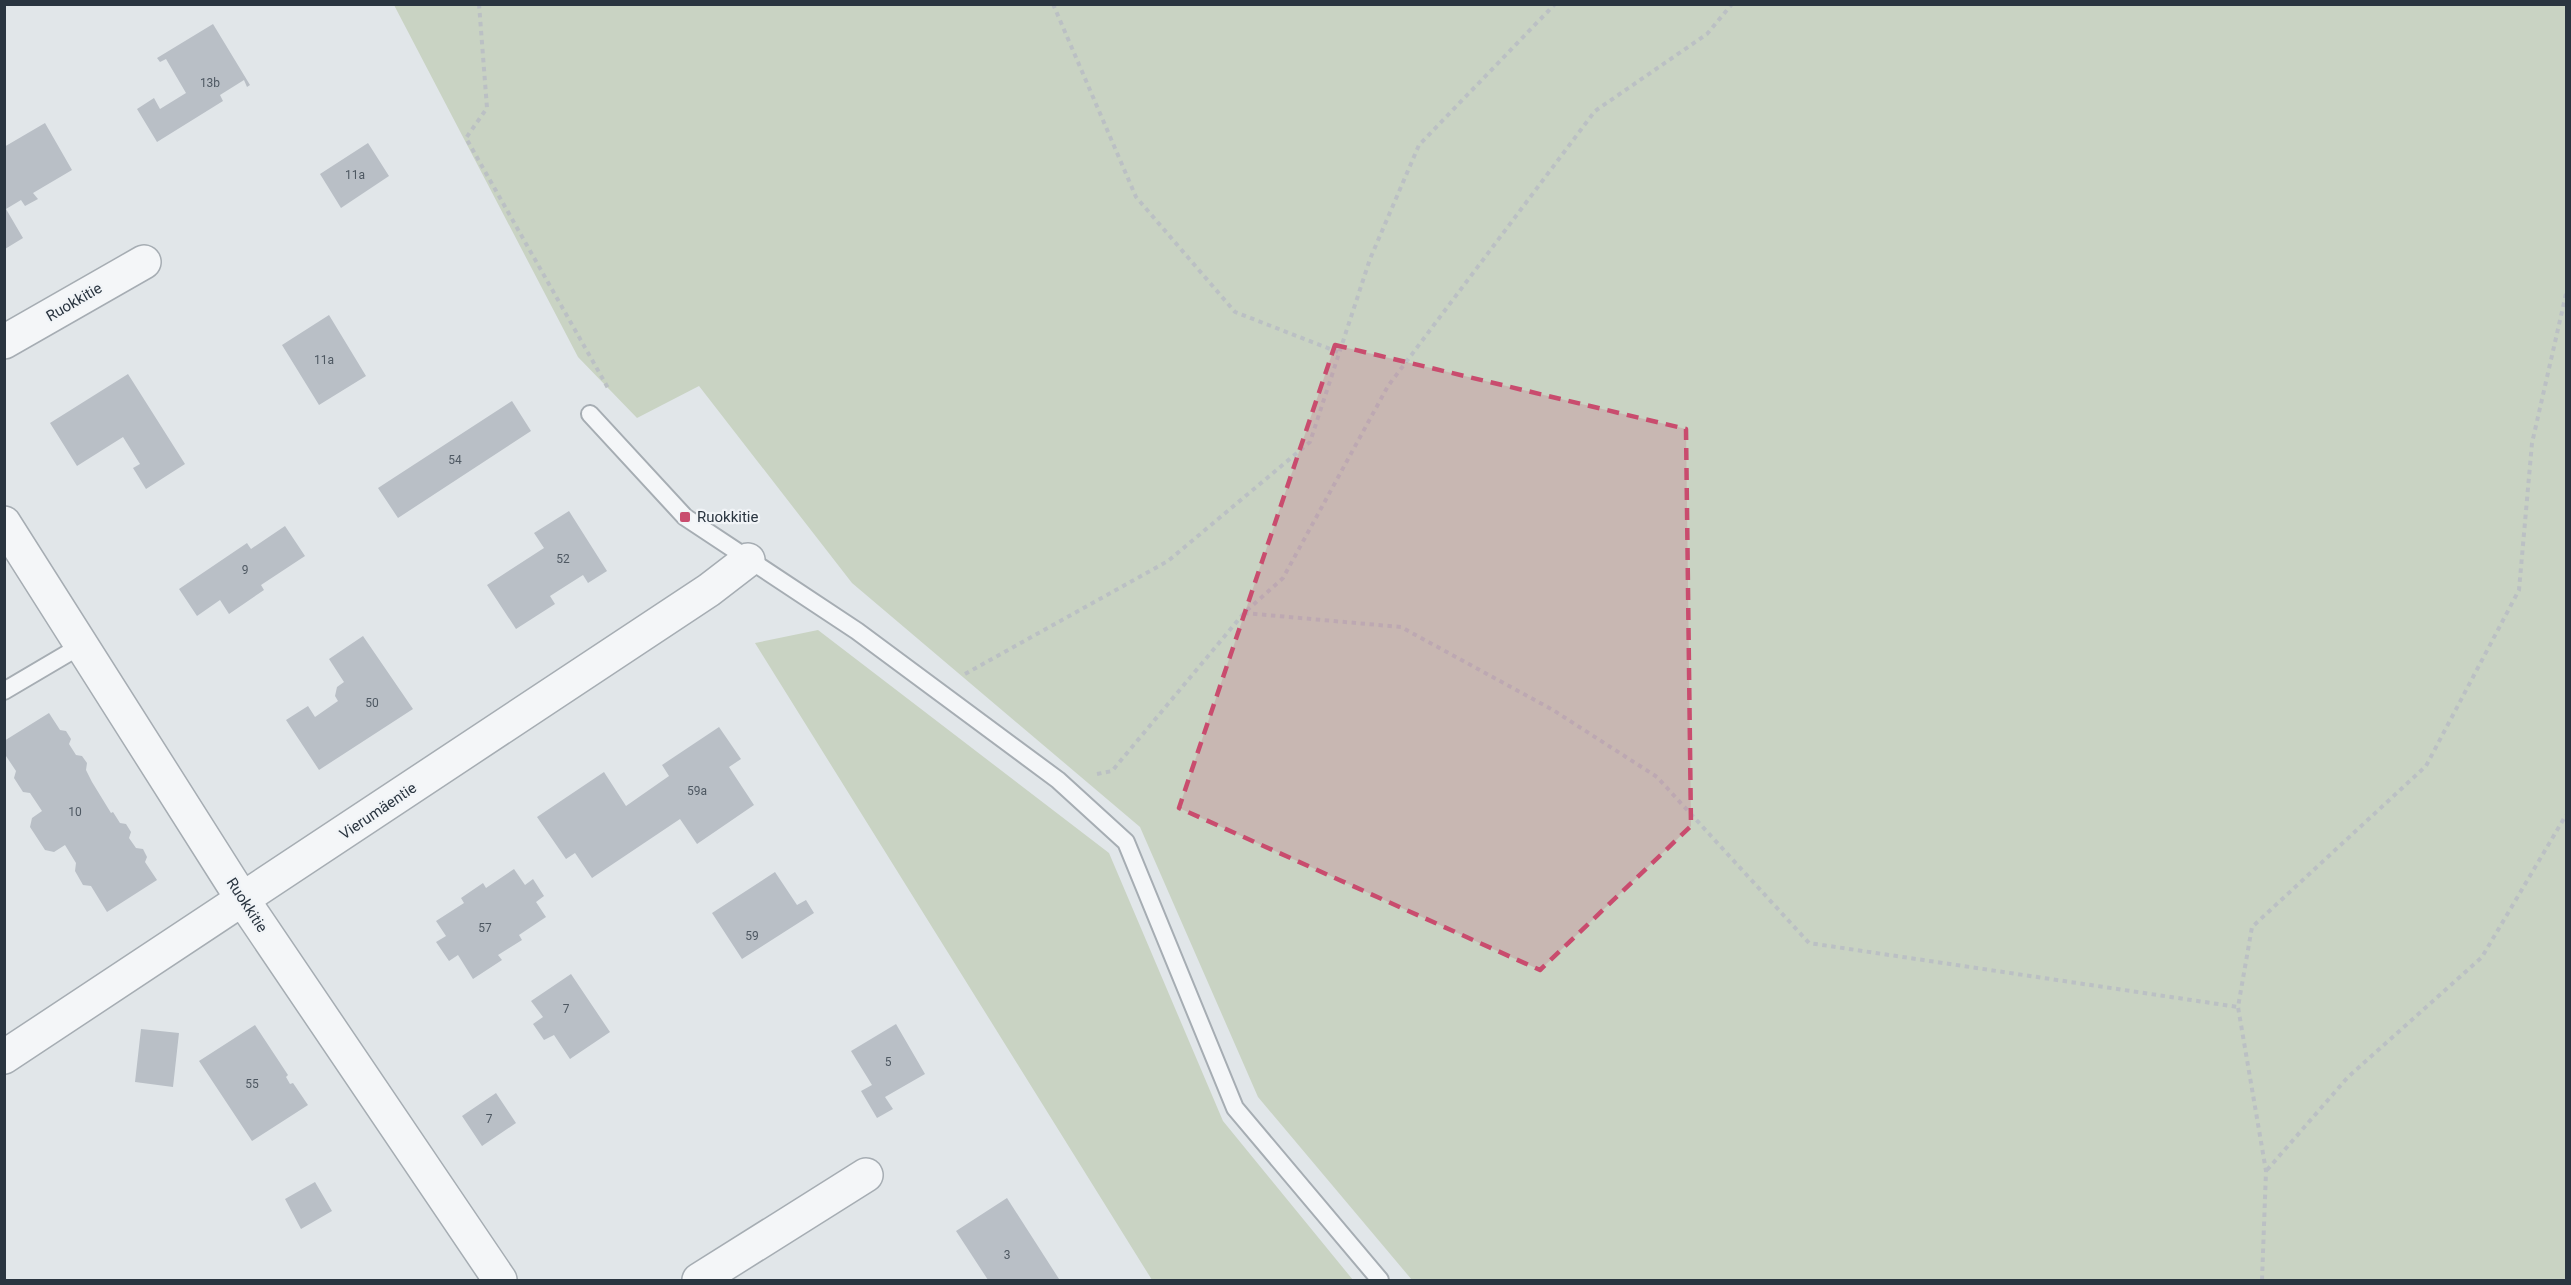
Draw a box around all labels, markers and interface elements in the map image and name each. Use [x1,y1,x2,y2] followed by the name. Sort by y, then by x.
[200,76,220,90] house number: 13b
[345,168,365,182] house number: 11a
[43,279,105,325] street label: Ruokkitie
[314,353,334,367] house number: 11a
[448,453,462,467] house number: 54
[697,508,758,526] place label: Ruokkitie
[678,510,692,524] marker: Ruokkitie
[556,552,570,566] house number: 52
[242,563,248,577] house number: 9
[365,696,379,710] house number: 50
[336,779,420,843] street label: Vierumäentie
[687,784,707,798] house number: 59a
[68,805,82,819] house number: 10
[223,874,271,936] street label: Ruokkitie
[478,921,492,935] house number: 57
[745,929,759,943] house number: 59
[563,1002,570,1016] house number: 7
[885,1055,892,1069] house number: 5
[245,1077,259,1091] house number: 55
[486,1112,493,1126] house number: 7
[1004,1248,1010,1262] house number: 3

